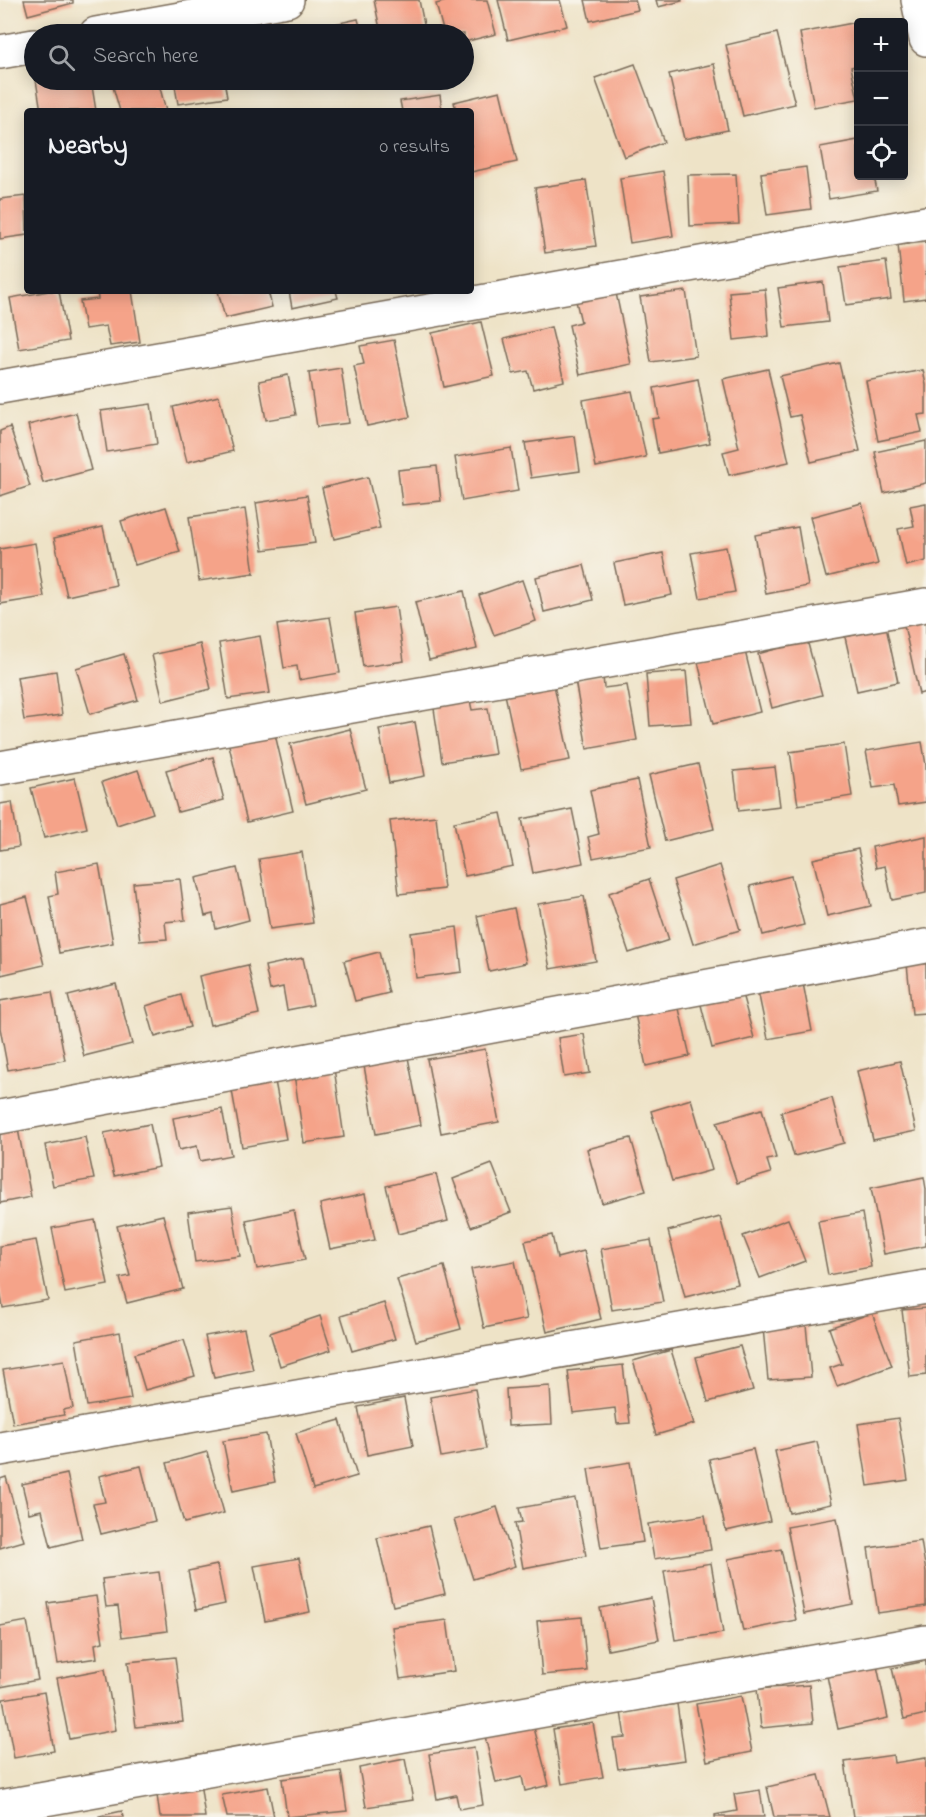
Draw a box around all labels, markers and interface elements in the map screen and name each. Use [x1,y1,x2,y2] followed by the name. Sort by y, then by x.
[854,18,908,180] map controls
[854,18,908,72] button: +
[24,24,474,90] search box
[45,41,78,74] icon: search
[93,41,198,73] text: Search here
[854,72,908,126] button: −
[854,126,908,180] button: locate
[48,128,127,166] text: Nearby
[379,133,450,162] text: 0 results

